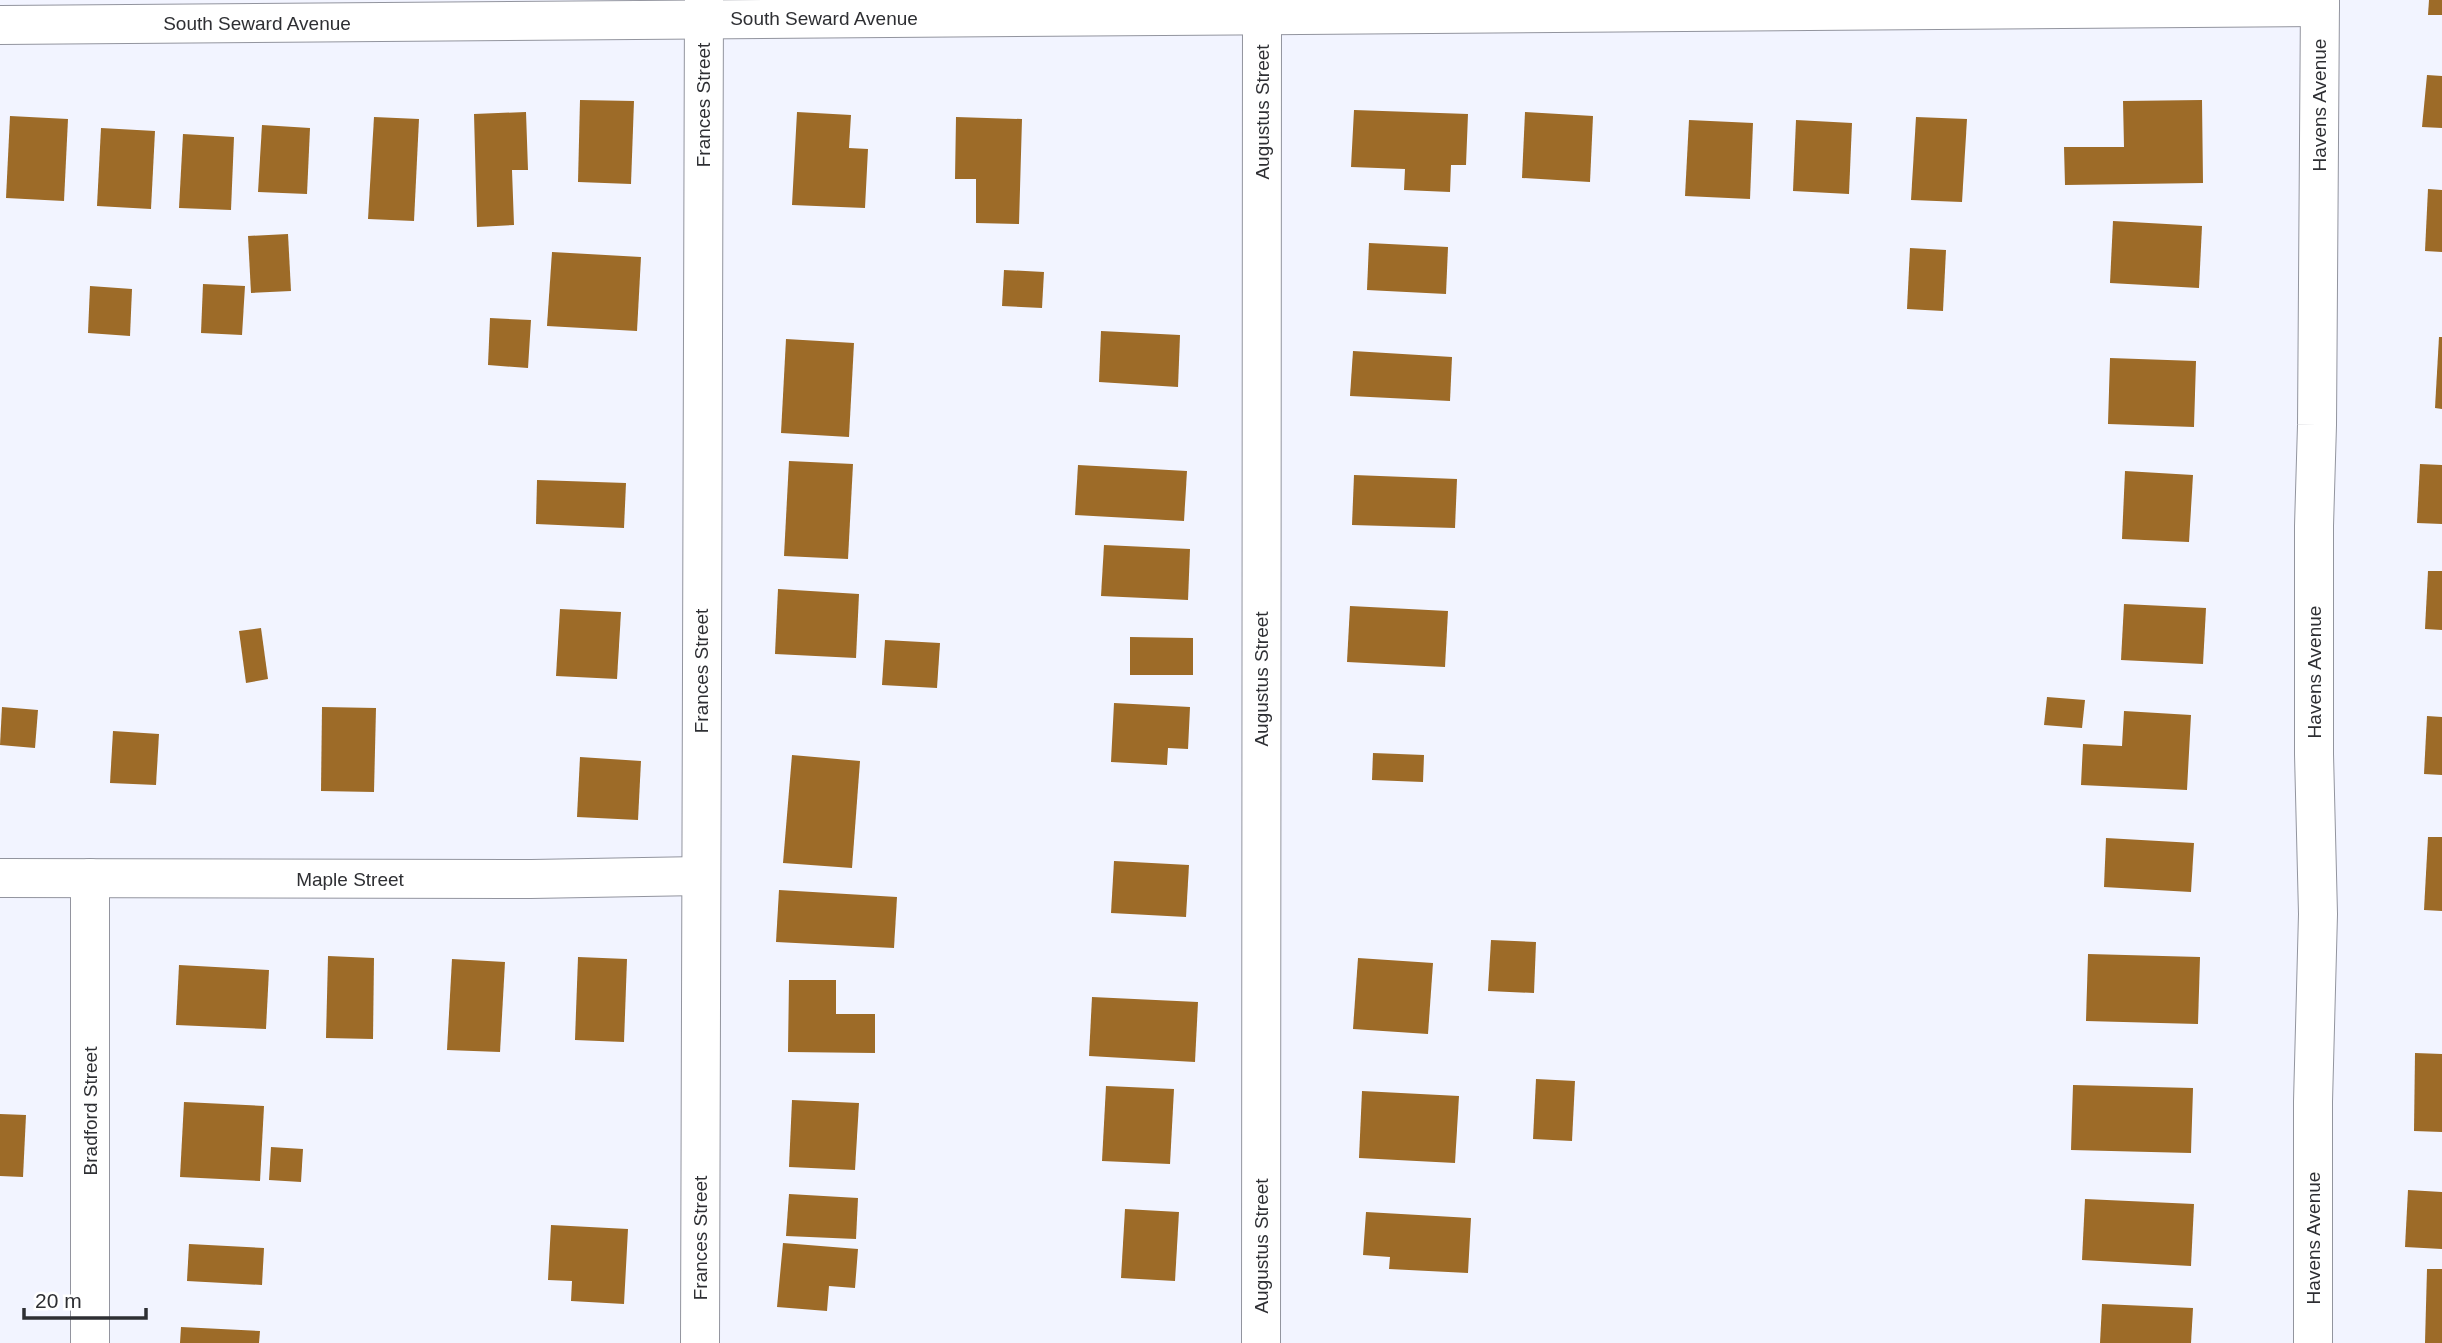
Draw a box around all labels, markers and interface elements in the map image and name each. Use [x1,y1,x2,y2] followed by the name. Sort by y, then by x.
[730,8,918,29] street label: South Seward Avenue
[163,13,351,34] street label: South Seward Avenue
[2309,39,2330,171] street label: Havens Avenue
[693,42,714,167] street label: Frances Street
[1252,44,1273,180] street label: Augustus Street
[2304,606,2325,738] street label: Havens Avenue
[691,608,712,733] street label: Frances Street
[1251,611,1272,747] street label: Augustus Street
[296,869,405,890] street label: Maple Street
[80,1046,101,1175] street label: Bradford Street
[2303,1172,2324,1304] street label: Havens Avenue
[690,1175,711,1300] street label: Frances Street
[1251,1178,1272,1314] street label: Augustus Street
[24,1276,147,1320] scale bar
[35,1289,82,1312] text: 20 m

